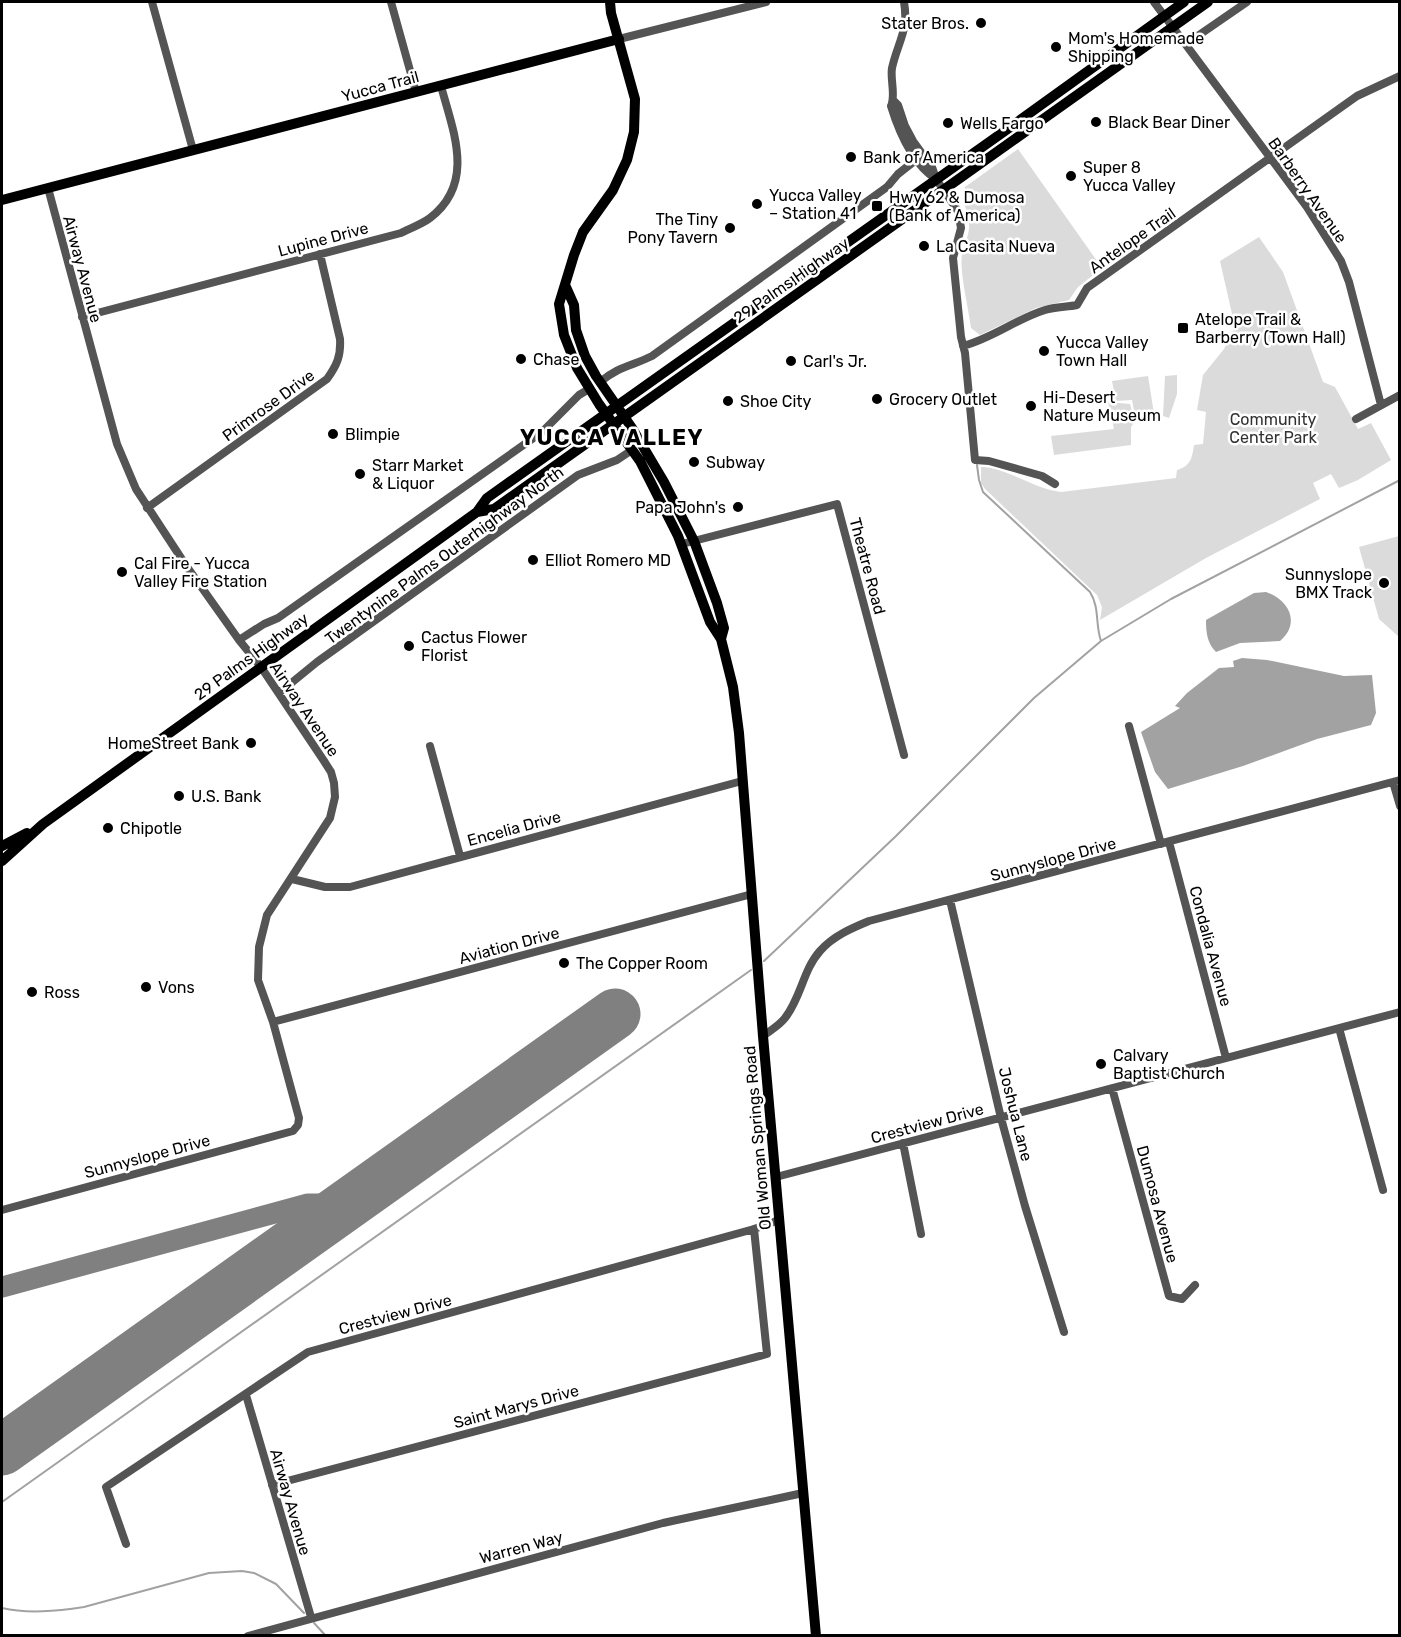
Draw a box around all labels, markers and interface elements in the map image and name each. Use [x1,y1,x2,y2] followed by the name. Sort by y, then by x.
[881,14,969,33] place label: Stater Bros.
[974,16,988,30] marker: Stater Bros.
[1068,29,1204,66] place label: Mom's Homemade Shipping
[1049,40,1063,54] marker: Mom's Homemade Shipping
[339,67,421,106] street label: Yucca Trail
[1108,113,1230,132] place label: Black Bear Diner
[960,114,1044,133] place label: Wells Fargo
[1089,115,1103,129] marker: Black Bear Diner
[941,116,955,130] marker: Wells Fargo
[1264,134,1351,247] street label: Barberry Avenue
[863,148,984,167] place label: Bank of America
[844,150,858,164] marker: Bank of America
[1083,158,1176,195] place label: Super 8 Yucca Valley
[1064,169,1078,183] marker: Super 8 Yucca Valley
[769,186,862,223] place label: Yucca Valley – Station 41
[889,188,1025,225] place label: Hwy 62 & Dumosa (Bank of America)
[750,197,764,211] marker: Yucca Valley – Station 41
[870,199,884,213] marker: Hwy 62 & Dumosa (Bank of America)
[1085,204,1179,277] street label: Antelope Trail
[628,210,718,247] place label: The Tiny Pony Tavern
[59,214,106,325] street label: Airway Avenue
[276,218,370,261] street label: Lupine Drive
[723,221,737,235] marker: The Tiny Pony Tavern
[730,233,853,327] street label: 29 Palms Highway
[936,237,1055,256] place label: La Casita Nueva
[917,239,931,253] marker: La Casita Nueva
[1195,310,1346,347] place label: Atelope Trail & Barberry (Town Hall)
[1176,321,1190,335] marker: Atelope Trail & Barberry (Town Hall)
[1056,333,1149,370] place label: Yucca Valley Town Hall
[1037,344,1051,358] marker: Yucca Valley Town Hall
[533,350,579,369] place label: Chase
[514,352,528,366] marker: Chase
[803,352,867,371] place label: Carl's Jr.
[784,354,798,368] marker: Carl's Jr.
[219,366,318,445] street label: Primrose Drive
[1043,388,1161,425] place label: Hi-Desert Nature Museum
[889,390,997,409] place label: Grocery Outlet
[740,392,812,411] place label: Shoe City
[870,392,884,406] marker: Grocery Outlet
[721,394,735,408] marker: Shoe City
[1024,399,1038,413] marker: Hi-Desert Nature Museum
[1229,410,1317,447] park label: Community Center Park
[520,424,704,451] district label: YUCCA VALLEY
[345,425,400,444] place label: Blimpie
[326,427,340,441] marker: Blimpie
[706,453,765,472] place label: Subway
[687,455,701,469] marker: Subway
[372,456,463,493] place label: Starr Market & Liquor
[321,462,567,648] street label: Twentynine Palms Outerhighway North
[353,467,367,481] marker: Starr Market & Liquor
[635,498,726,517] place label: Papa John's
[731,500,745,514] marker: Papa John's
[845,516,890,617] street label: Theatre Road
[545,551,671,570] place label: Elliot Romero MD
[526,553,540,567] marker: Elliot Romero MD
[134,554,267,591] place label: Cal Fire - Yucca Valley Fire Station
[115,565,129,579] marker: Cal Fire - Yucca Valley Fire Station
[1285,565,1373,602] place label: Sunnyslope BMX Track
[1377,576,1391,590] marker: Sunnyslope BMX Track
[190,609,312,704] street label: 29 Palms Highway
[421,628,527,665] place label: Cactus Flower Florist
[402,639,416,653] marker: Cactus Flower Florist
[266,658,343,760] street label: Airway Avenue
[108,734,240,753] place label: HomeStreet Bank
[244,736,258,750] marker: HomeStreet Bank
[191,787,262,806] place label: U.S. Bank
[172,789,186,803] marker: U.S. Bank
[465,807,563,850] street label: Encelia Drive
[120,819,182,838] place label: Chipotle
[101,821,115,835] marker: Chipotle
[988,834,1118,885] street label: Sunnyslope Drive
[1185,884,1236,1009] street label: Condalia Avenue
[457,923,561,968] street label: Aviation Drive
[576,954,708,973] place label: The Copper Room
[557,956,571,970] marker: The Copper Room
[158,978,195,997] place label: Vons
[139,980,153,994] marker: Vons
[44,983,80,1002] place label: Ross
[25,985,39,999] marker: Ross
[740,1045,775,1231] street label: Old Woman Springs Road
[1113,1046,1225,1083] place label: Calvary Baptist Church
[1094,1057,1108,1071] marker: Calvary Baptist Church
[995,1065,1036,1163] street label: Joshua Lane
[868,1099,986,1148] street label: Crestview Drive
[82,1131,212,1182] street label: Sunnyslope Drive
[1133,1143,1182,1265] street label: Dumosa Avenue
[336,1290,454,1339] street label: Crestview Drive
[451,1381,581,1432] street label: Saint Marys Drive
[266,1447,315,1558] street label: Airway Avenue
[477,1527,565,1568] street label: Warren Way

